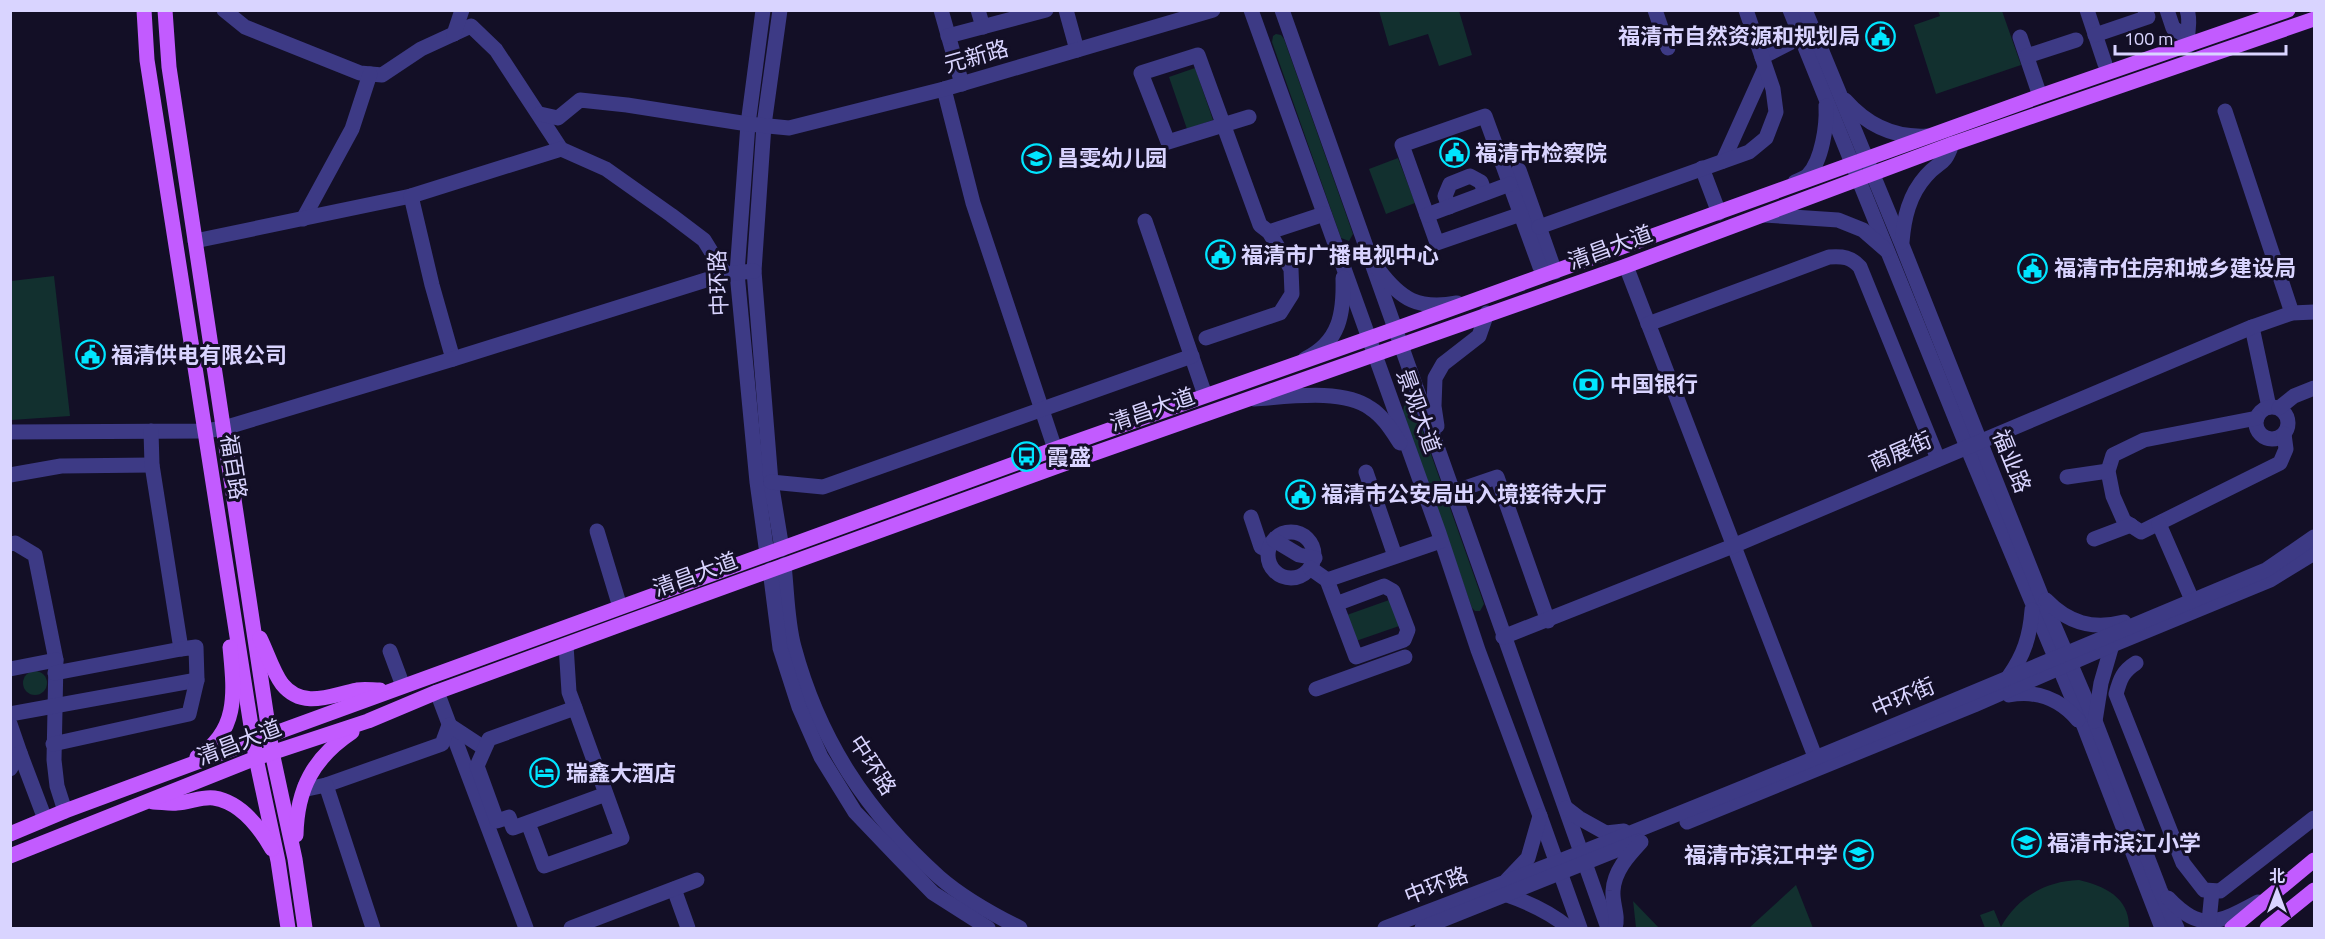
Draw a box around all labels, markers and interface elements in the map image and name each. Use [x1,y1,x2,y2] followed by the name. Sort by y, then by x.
[2115,18,2286,56] scale bar
[1618,19,1860,53] place label: 福清市自然资源和规划局
[1865,20,1897,52] public building icon: 福清市自然资源和规划局
[2124,25,2173,52] text: 100 m
[940,31,1012,81] street label: 元新路
[1475,136,1607,170] place label: 福清市检察院
[1438,137,1470,169] public building icon: 福清市检察院
[1057,141,1167,175] place label: 昌雯幼儿园
[1020,142,1052,174] school or university icon: 昌雯幼儿园
[1563,216,1657,278] street label: 清昌大道
[1241,238,1439,272] place label: 福清市广播电视中心
[1204,239,1236,271] public building icon: 福清市广播电视中心
[700,249,736,317] street label: 中环路
[2054,251,2296,285] place label: 福清市住房和城乡建设局
[2017,252,2049,284] public building icon: 福清市住房和城乡建设局
[111,338,287,372] place label: 福清供电有限公司
[74,339,106,371] public building icon: 福清供电有限公司
[1388,364,1450,458] street label: 景观大道
[1610,367,1698,401] place label: 中国银行
[1573,368,1605,400] bank icon: 中国银行
[1105,379,1199,439] street label: 清昌大道
[1863,422,1937,480] street label: 商展街
[1984,424,2040,498] street label: 福业路
[212,432,256,502] street label: 福百路
[1047,440,1091,474] place label: 霞盛
[1010,441,1042,473] bus stop icon: 霞盛
[1321,477,1607,511] place label: 福清市公安局出入境接待大厅
[1284,478,1316,510] public building icon: 福清市公安局出入境接待大厅
[648,543,742,605] street label: 清昌大道
[1866,668,1940,726] street label: 中环街
[192,710,286,774] street label: 清昌大道
[841,728,905,802] street label: 中环路
[566,756,676,790] place label: 瑞鑫大酒店
[529,757,561,789] hotel icon: 瑞鑫大酒店
[2047,826,2201,860] place label: 福清市滨江小学
[2010,827,2042,859] school or university icon: 福清市滨江小学
[1684,838,1838,872] place label: 福清市滨江中学
[1843,839,1875,871] school or university icon: 福清市滨江中学
[1399,857,1473,913] street label: 中环路
[2247,861,2307,921] north arrow
[2269,864,2285,888] text: 北

